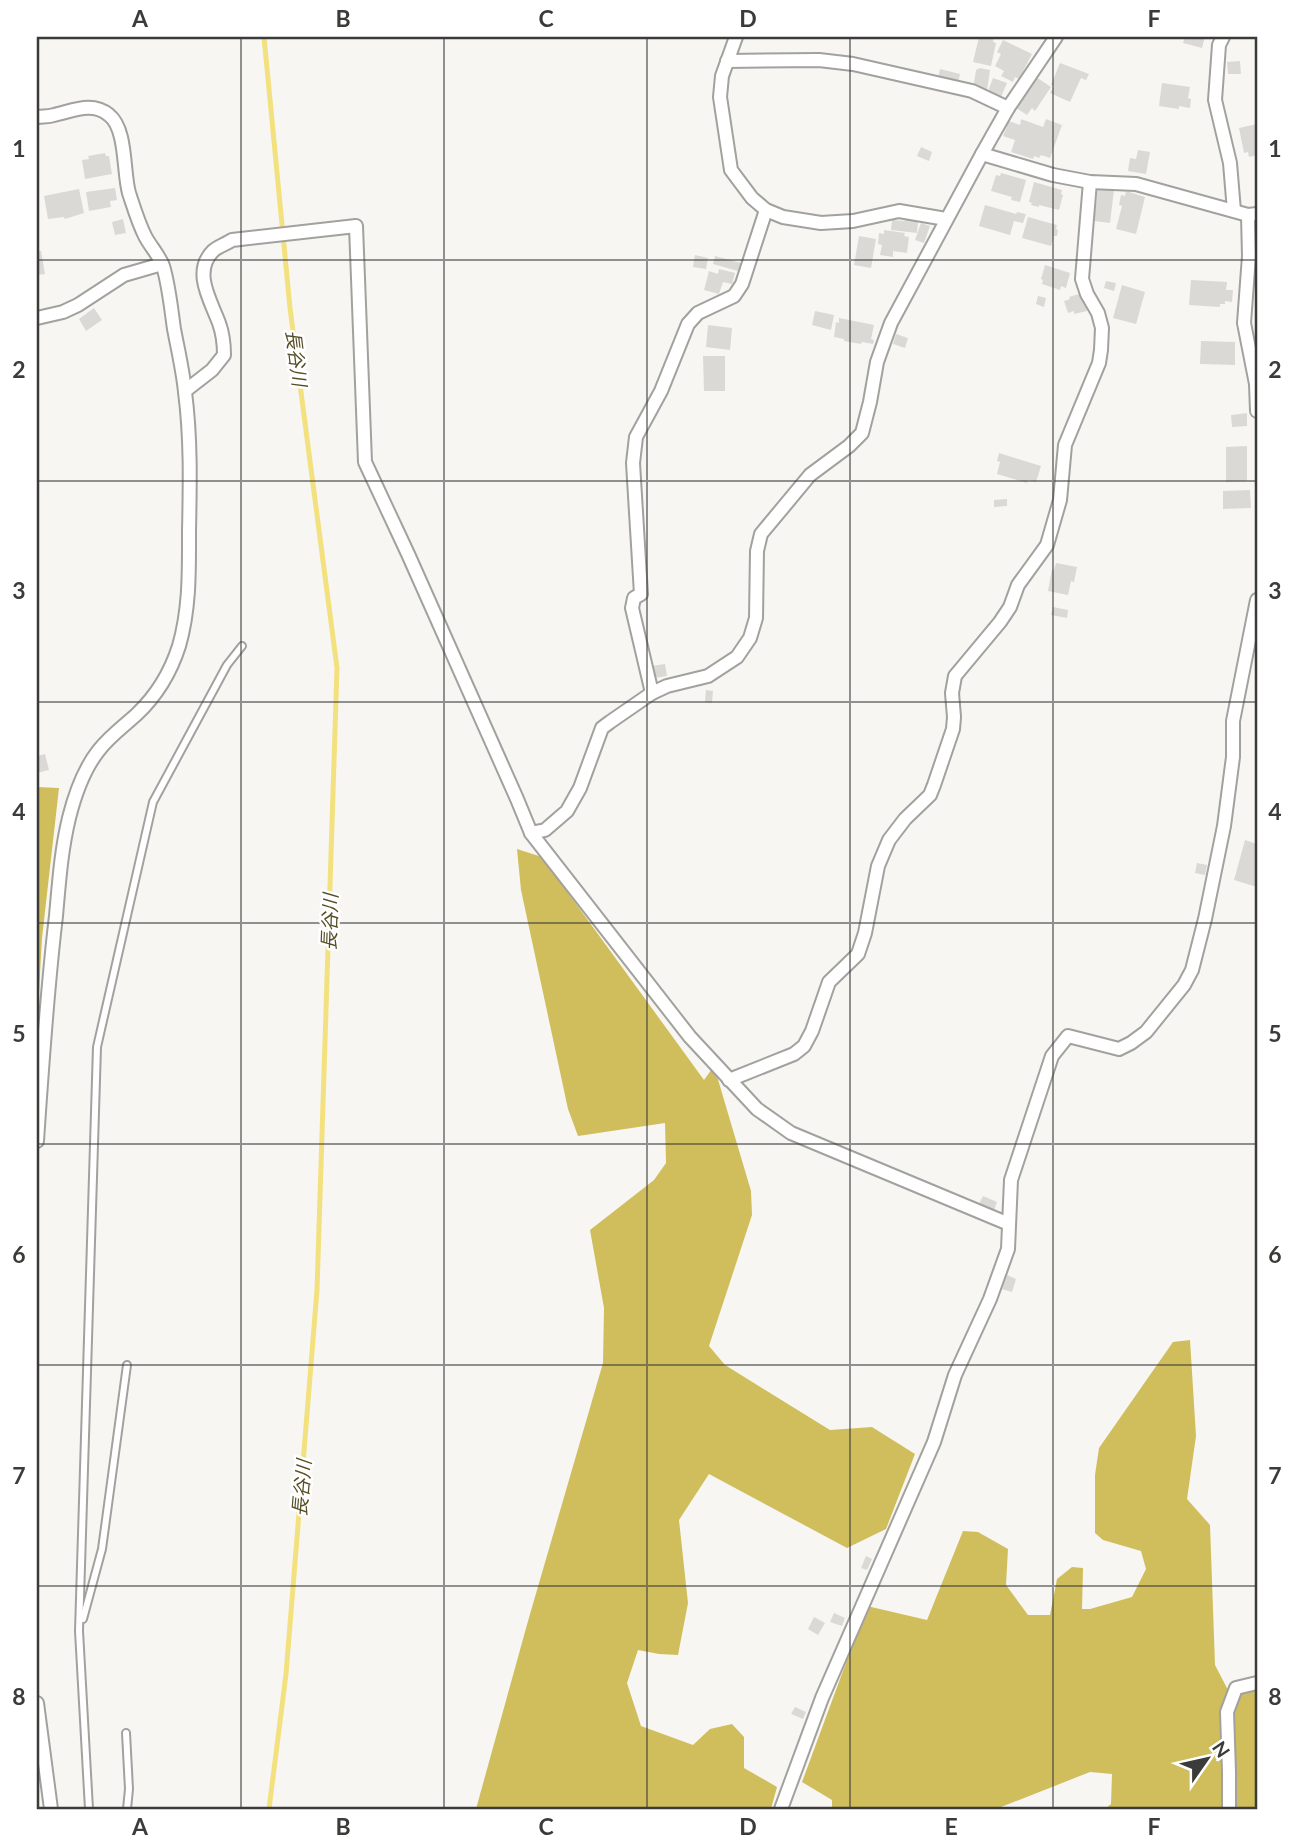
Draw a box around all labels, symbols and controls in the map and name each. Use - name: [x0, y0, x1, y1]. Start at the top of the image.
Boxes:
- text: A: [131, 4, 149, 32]
- text: B: [335, 4, 351, 32]
- text: C: [538, 4, 554, 32]
- text: D: [739, 4, 757, 32]
- text: E: [944, 4, 958, 32]
- text: F: [1147, 4, 1161, 32]
- text: 1: [12, 134, 26, 162]
- text: 1: [1268, 134, 1282, 162]
- water label: 長谷川: [282, 328, 312, 390]
- text: 2: [12, 355, 26, 383]
- text: 2: [1268, 355, 1282, 383]
- text: 3: [12, 576, 26, 604]
- text: 3: [1268, 576, 1282, 604]
- text: 4: [12, 797, 26, 825]
- text: 4: [1268, 797, 1282, 825]
- water label: 長谷川: [317, 891, 342, 951]
- text: 5: [12, 1019, 26, 1047]
- text: 5: [1268, 1019, 1282, 1047]
- text: 6: [12, 1240, 26, 1268]
- text: 6: [1268, 1240, 1282, 1268]
- water label: 長谷川: [287, 1457, 315, 1517]
- text: 7: [12, 1461, 26, 1489]
- text: 7: [1268, 1461, 1282, 1489]
- text: 8: [12, 1682, 26, 1710]
- text: 8: [1268, 1682, 1282, 1710]
- north arrow: [1172, 1724, 1242, 1794]
- text: N: [1208, 1737, 1235, 1762]
- text: A: [131, 1812, 149, 1840]
- text: B: [335, 1812, 351, 1840]
- text: C: [538, 1812, 554, 1840]
- text: D: [739, 1812, 757, 1840]
- text: E: [944, 1812, 958, 1840]
- text: F: [1147, 1812, 1161, 1840]

